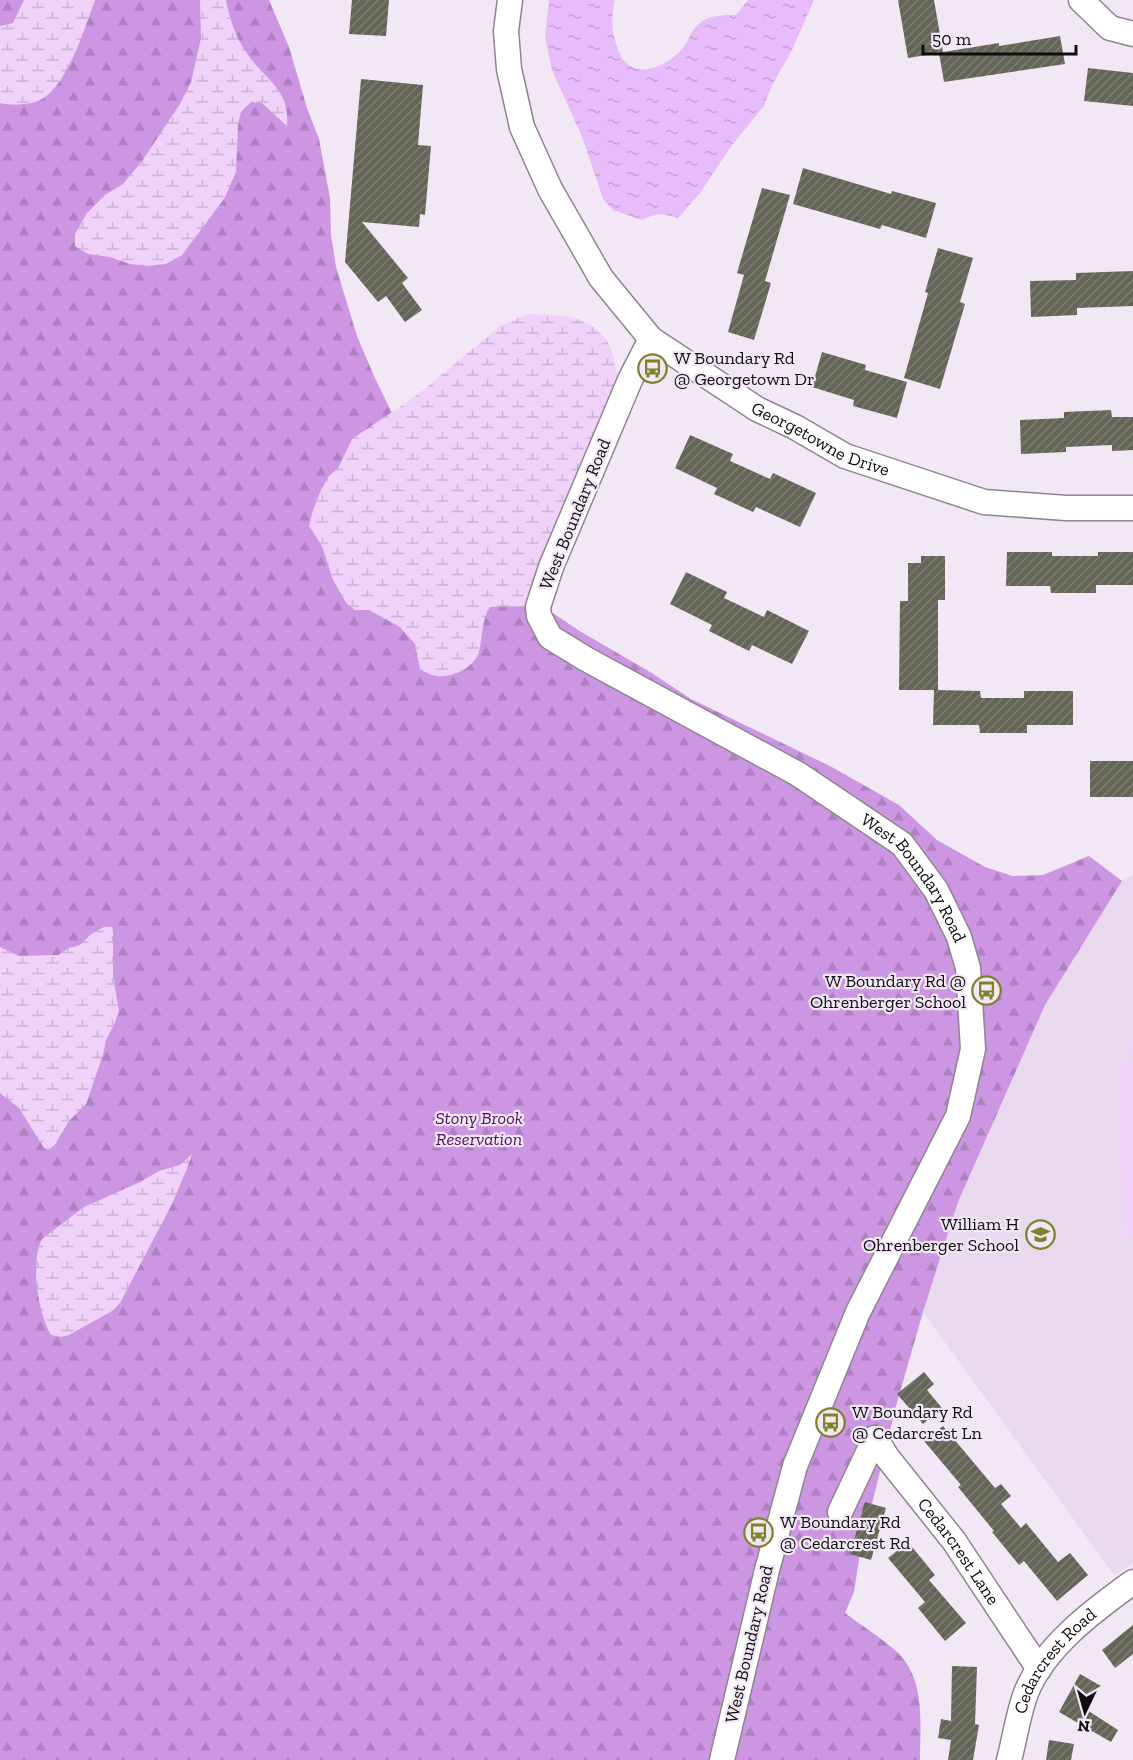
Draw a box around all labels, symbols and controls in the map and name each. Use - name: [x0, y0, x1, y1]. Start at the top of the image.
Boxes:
- scale bar: [923, 18, 1076, 56]
- text: 50 m: [932, 28, 972, 50]
- place label: W Boundary Rd @ Georgetown Dr: [674, 347, 815, 390]
- bus stop icon: W Boundary Rd @ Georgetown Dr: [637, 352, 669, 384]
- street label: Georgetowne Drive: [748, 397, 892, 481]
- street label: West Boundary Road: [535, 435, 615, 593]
- street label: West Boundary Road: [857, 808, 971, 946]
- place label: W Boundary Rd @ Ohrenberger School: [810, 970, 966, 1013]
- bus stop icon: W Boundary Rd @ Ohrenberger School: [971, 975, 1003, 1007]
- park label: Stony Brook Reservation: [435, 1107, 523, 1150]
- place label: William H Ohrenberger School: [863, 1213, 1019, 1256]
- school or university icon: William H Ohrenberger School: [1024, 1218, 1056, 1250]
- place label: W Boundary Rd @ Cedarcrest Ln: [852, 1401, 982, 1444]
- bus stop icon: W Boundary Rd @ Cedarcrest Ln: [815, 1406, 847, 1438]
- street label: Cedarcrest Lane: [913, 1493, 1004, 1609]
- place label: W Boundary Rd @ Cedarcrest Rd: [780, 1511, 911, 1554]
- bus stop icon: W Boundary Rd @ Cedarcrest Rd: [743, 1516, 775, 1548]
- street label: West Boundary Road: [720, 1563, 778, 1725]
- street label: Cedarcrest Road: [1009, 1603, 1101, 1716]
- north arrow: [1055, 1682, 1115, 1742]
- text: N: [1077, 1716, 1091, 1736]

